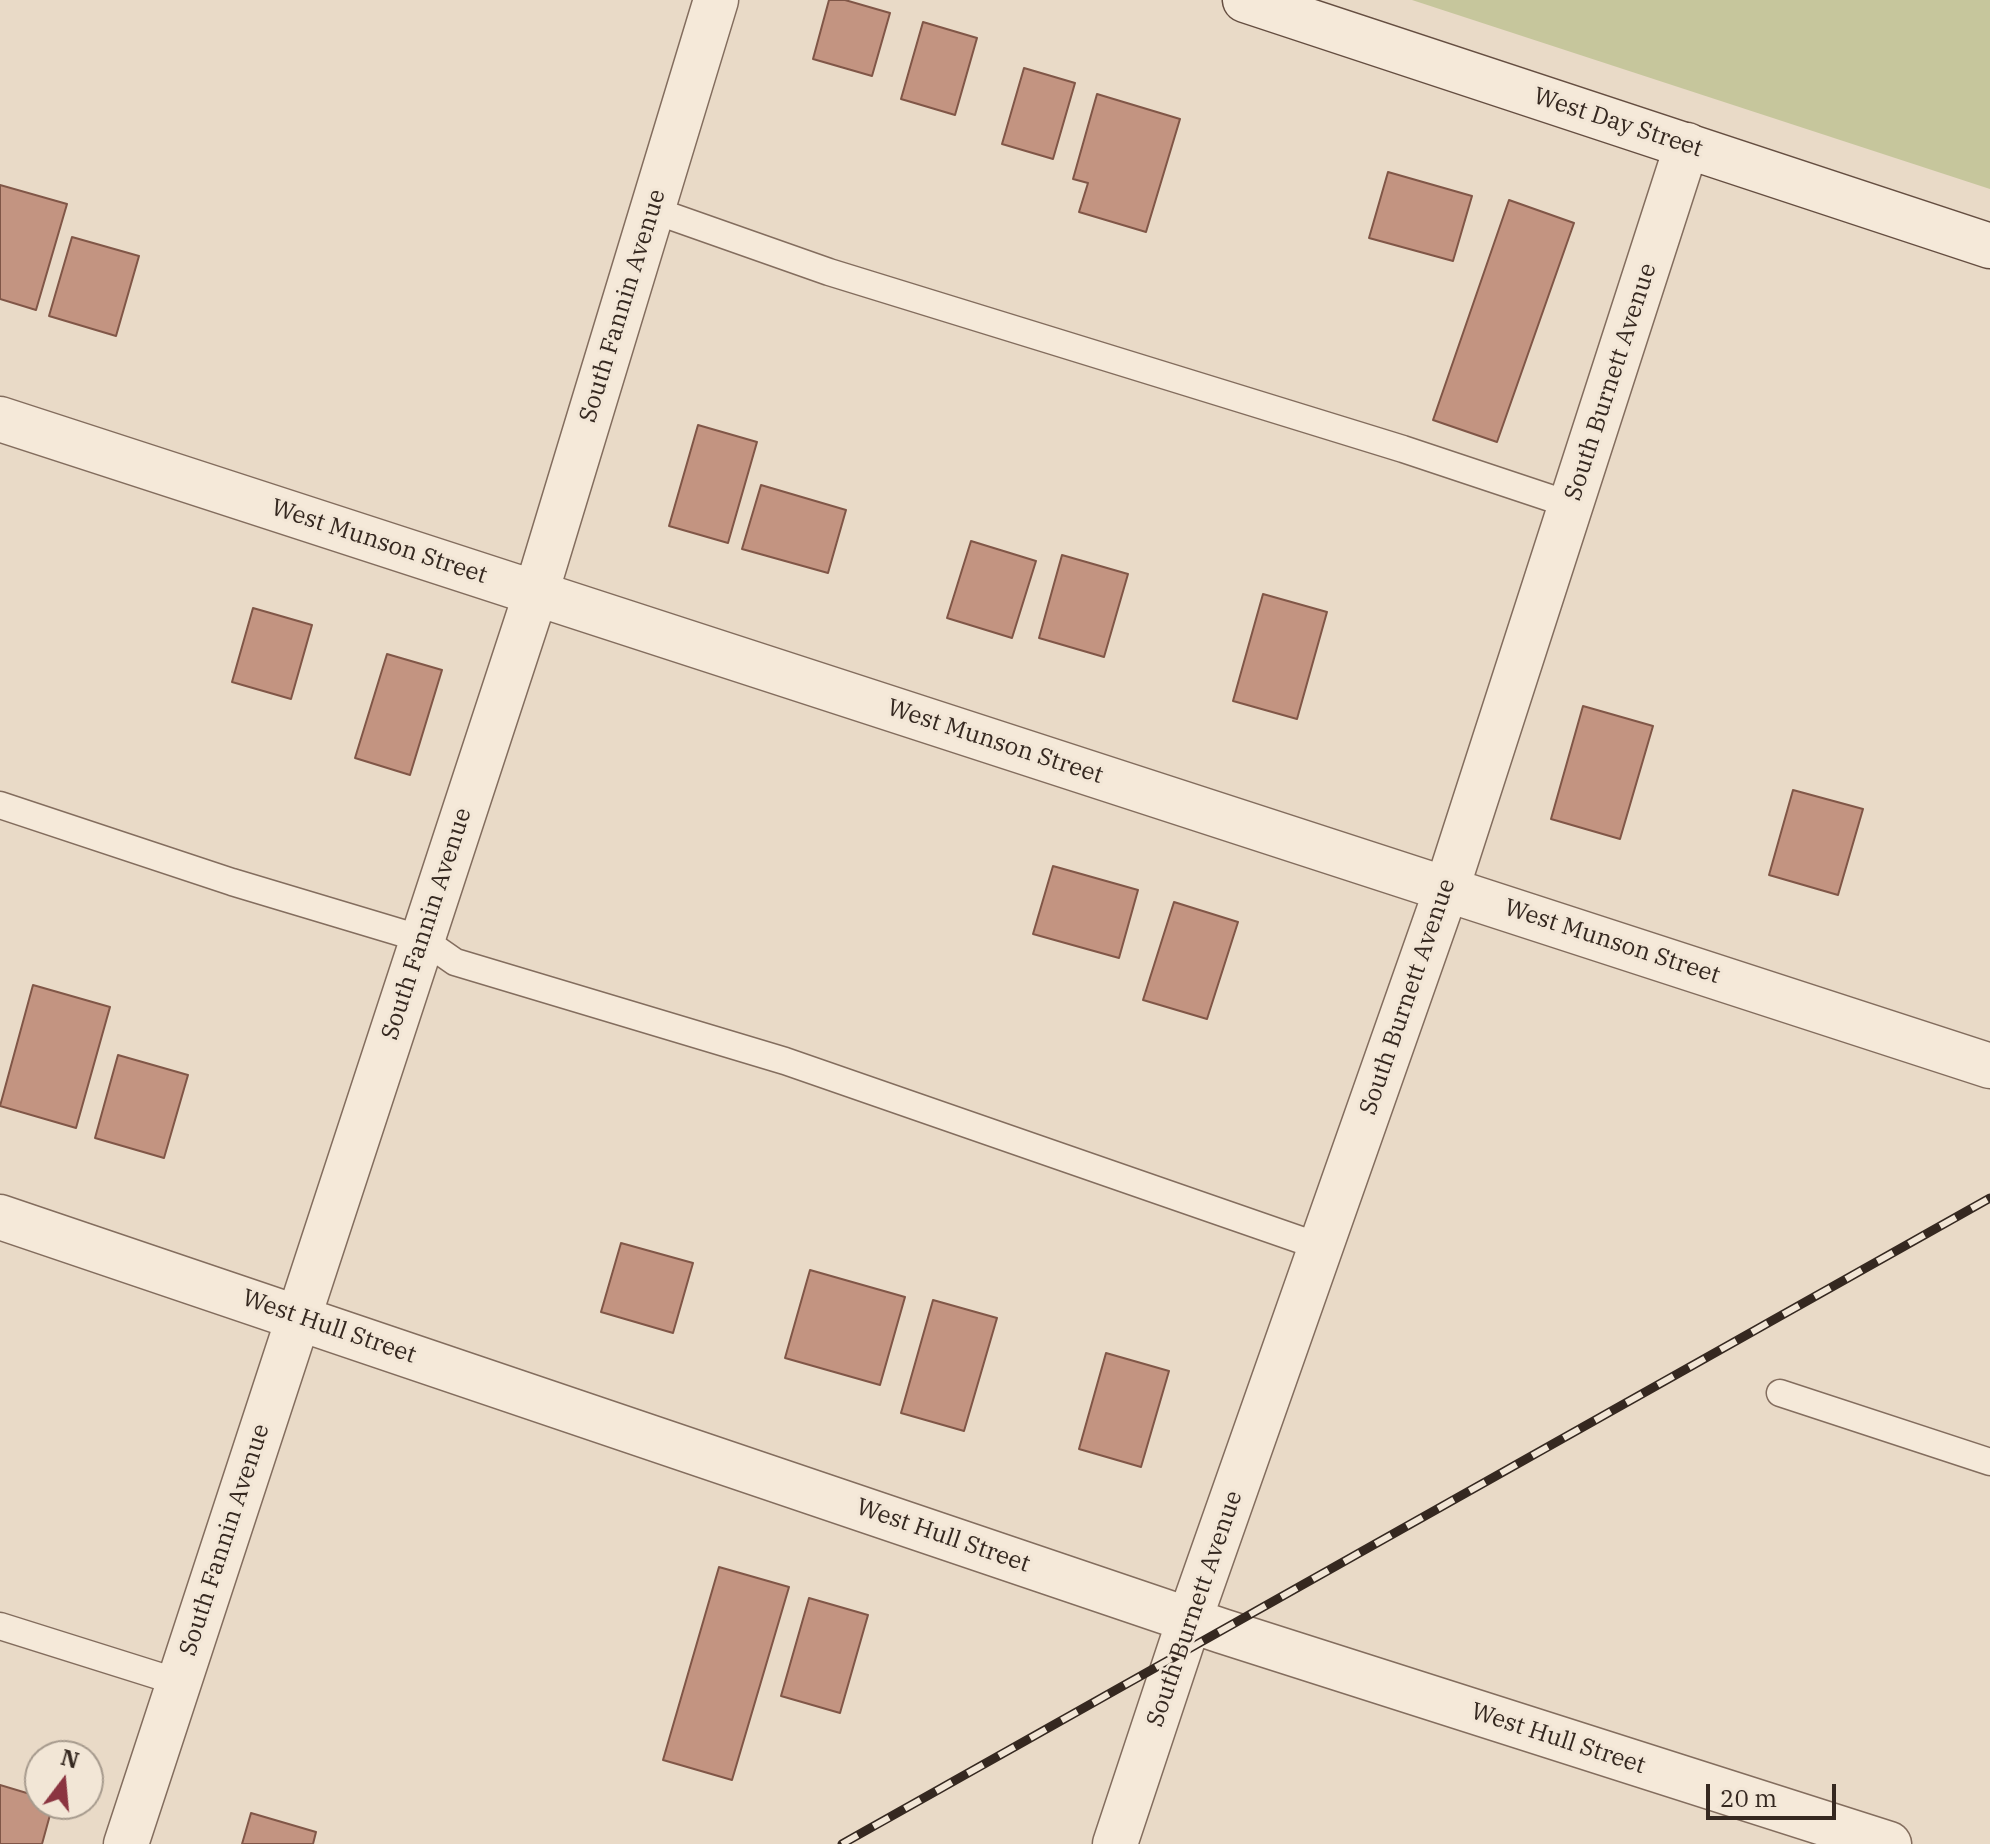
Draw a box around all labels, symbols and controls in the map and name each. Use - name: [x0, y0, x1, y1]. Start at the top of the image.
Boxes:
- street label: West Day Street: [1530, 82, 1706, 164]
- street label: South Fannin Avenue: [574, 186, 672, 426]
- street label: South Burnett Avenue: [1559, 260, 1663, 504]
- street label: West Munson Street: [267, 493, 491, 591]
- street label: West Munson Street: [883, 693, 1107, 791]
- street label: South Fannin Avenue: [376, 804, 478, 1044]
- street label: South Burnett Avenue: [1354, 875, 1462, 1119]
- street label: West Munson Street: [1500, 893, 1724, 991]
- street label: West Hull Street: [238, 1284, 420, 1370]
- street label: South Fannin Avenue: [174, 1420, 276, 1660]
- street label: South Burnett Avenue: [1141, 1487, 1249, 1731]
- street label: West Hull Street: [852, 1493, 1034, 1579]
- street label: West Hull Street: [1467, 1697, 1649, 1781]
- north arrow: [24, 1740, 104, 1820]
- text: N: [58, 1742, 83, 1775]
- scale bar: [1710, 1768, 1840, 1818]
- text: 20 m: [1720, 1782, 1777, 1814]

